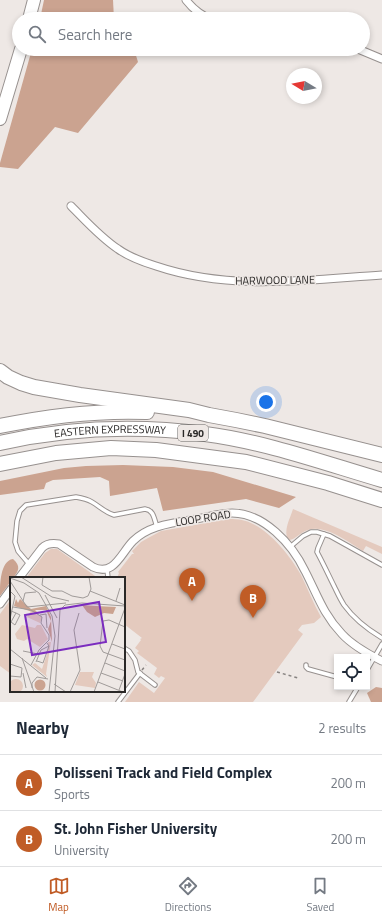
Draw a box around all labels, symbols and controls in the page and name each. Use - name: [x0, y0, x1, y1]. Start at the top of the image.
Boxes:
- search box: [12, 12, 370, 56]
- icon: search: [26, 23, 48, 45]
- text: Search here: [58, 23, 132, 46]
- north arrow: [286, 68, 322, 104]
- street label: HARWOOD LANE: [235, 271, 315, 289]
- your location: [256, 392, 276, 412]
- street label: EASTERN EXPRESSWAY: [53, 421, 167, 441]
- road number: I 490: [178, 425, 208, 441]
- street label: LOOP ROAD: [174, 506, 232, 530]
- pin: A: [179, 568, 205, 601]
- inset map: [10, 577, 125, 692]
- pin: B: [240, 585, 266, 618]
- map controls: [334, 654, 370, 690]
- button: locate: [334, 654, 370, 690]
- text: Nearby: [16, 715, 69, 741]
- text: 2 results: [318, 718, 366, 738]
- text: Polisseni Track and Field Complex: [54, 761, 272, 784]
- text: A: [25, 773, 33, 793]
- text: 200 m: [330, 773, 366, 793]
- text: Sports: [54, 784, 90, 804]
- text: St. John Fisher University: [54, 817, 217, 840]
- text: B: [25, 829, 33, 849]
- text: 200 m: [330, 829, 366, 849]
- text: University: [54, 840, 109, 860]
- tab: Map: [48, 875, 70, 915]
- tab: Directions: [165, 875, 211, 915]
- tab: Saved: [306, 875, 334, 915]

